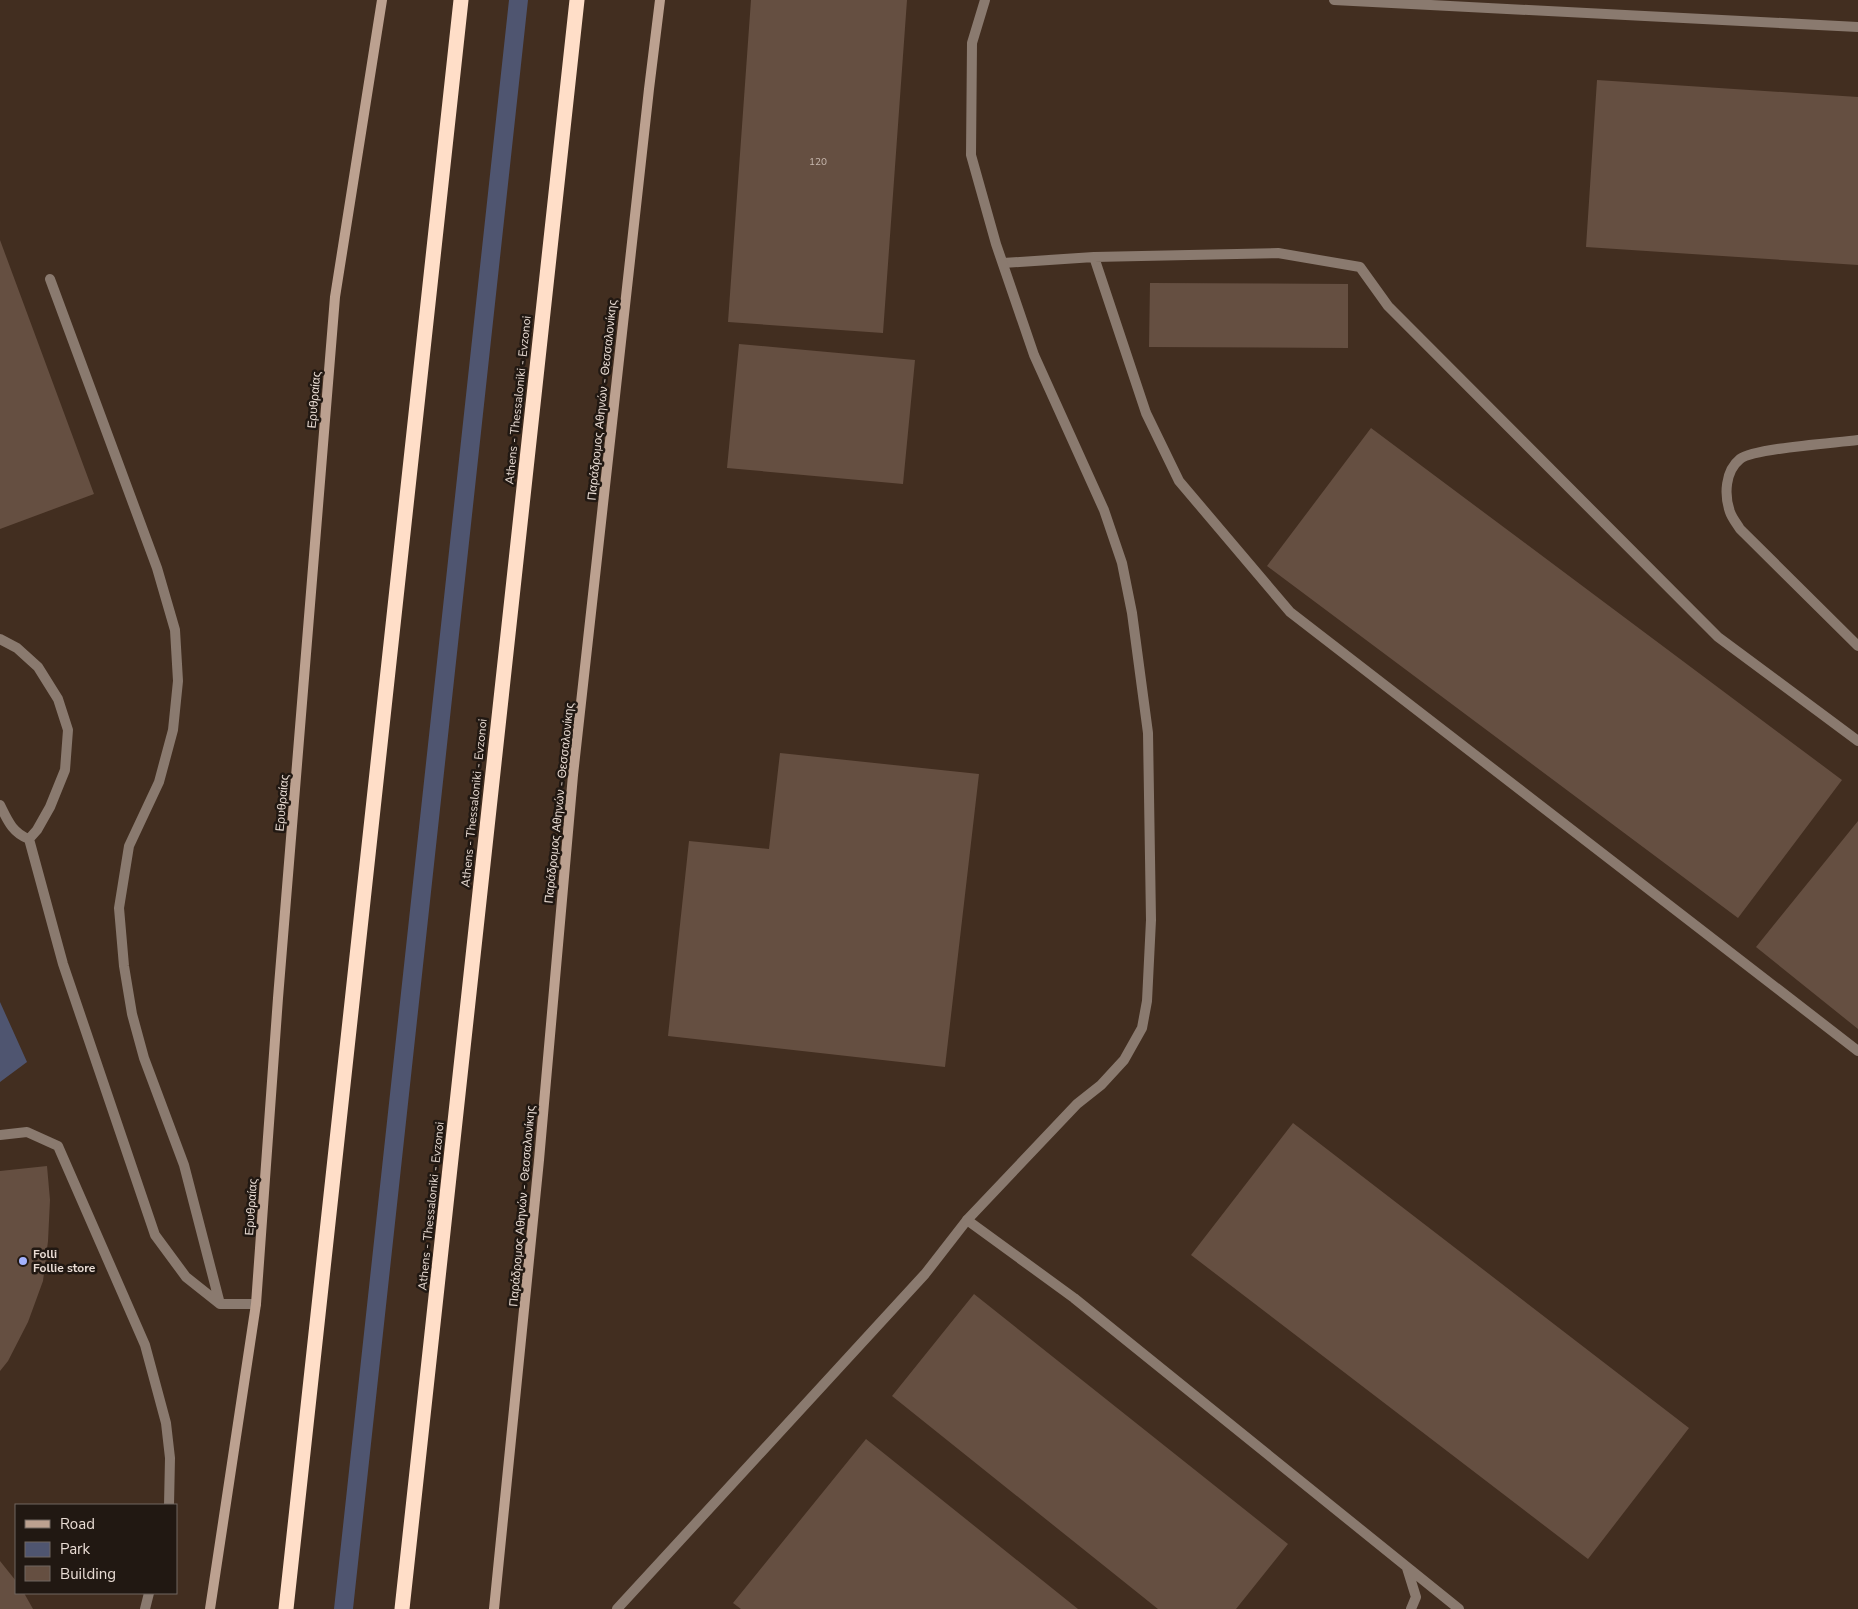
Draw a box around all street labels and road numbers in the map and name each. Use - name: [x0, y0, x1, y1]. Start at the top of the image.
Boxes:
- street label: Παράδρομος Αθηνών - Θεσσαλονίκης: [583, 299, 621, 501]
- street label: Athens - Thessaloniki - Evzonoi: [501, 315, 535, 485]
- street label: Ερυθραίας: [304, 371, 324, 429]
- street label: Παράδρομος Αθηνών - Θεσσαλονίκης: [540, 702, 578, 904]
- street label: Athens - Thessaloniki - Evzonoi: [457, 718, 491, 888]
- street label: Ερυθραίας: [272, 774, 292, 832]
- street label: Παράδρομος Αθηνών - Θεσσαλονίκης: [505, 1105, 539, 1307]
- street label: Athens - Thessaloniki - Evzonoi: [414, 1121, 448, 1291]
- street label: Ερυθραίας: [241, 1178, 261, 1236]

